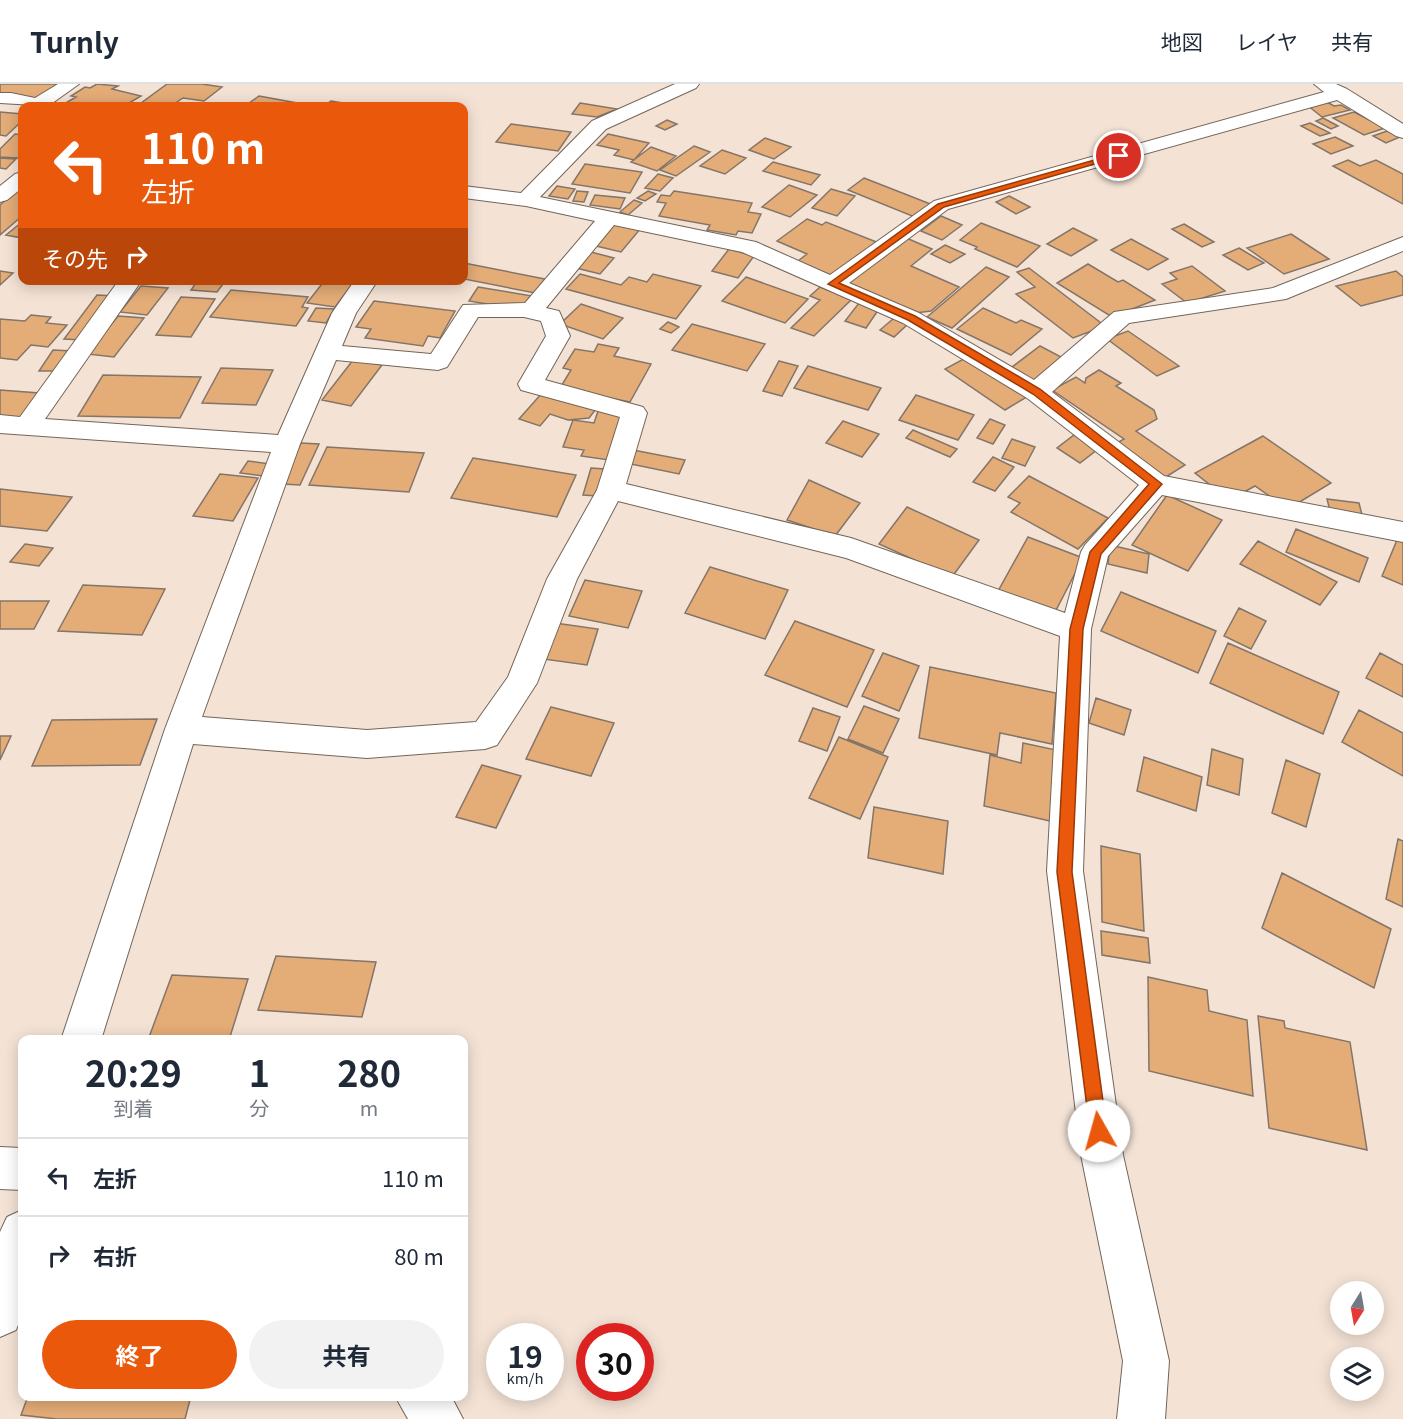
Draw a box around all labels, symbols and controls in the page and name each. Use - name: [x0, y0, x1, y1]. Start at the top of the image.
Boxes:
- text: Turnly: [30, 21, 119, 61]
- text: 地図: [1161, 26, 1203, 56]
- text: レイヤ: [1236, 26, 1298, 56]
- text: 共有: [1331, 26, 1373, 56]
- text: 110 m: [141, 115, 265, 176]
- icon: left: [42, 126, 120, 204]
- pin: [1093, 130, 1144, 181]
- icon: arrive: [1102, 139, 1135, 172]
- text: 左折: [141, 171, 195, 210]
- icon: right: [120, 240, 153, 273]
- text: その先: [42, 241, 108, 273]
- text: 20:29: [85, 1045, 182, 1097]
- text: 1: [249, 1045, 270, 1097]
- text: 280: [337, 1045, 401, 1097]
- text: 到着: [113, 1093, 153, 1122]
- text: 分: [249, 1093, 269, 1122]
- text: m: [360, 1093, 378, 1122]
- position arrow: [1067, 1099, 1131, 1163]
- icon: left: [42, 1161, 75, 1194]
- text: 左折: [93, 1161, 137, 1193]
- text: 110 m: [382, 1161, 444, 1193]
- icon: right: [42, 1239, 75, 1272]
- text: 右折: [93, 1239, 137, 1271]
- text: 80 m: [394, 1239, 444, 1271]
- north arrow: [1330, 1281, 1384, 1335]
- map controls: [1330, 1281, 1384, 1401]
- button: 終了: [42, 1320, 237, 1389]
- button: 共有: [249, 1320, 444, 1389]
- speed limit sign: 30: [576, 1323, 654, 1401]
- text: 19: [507, 1333, 543, 1377]
- button: layers: [1330, 1347, 1384, 1401]
- text: km/h: [506, 1367, 544, 1388]

